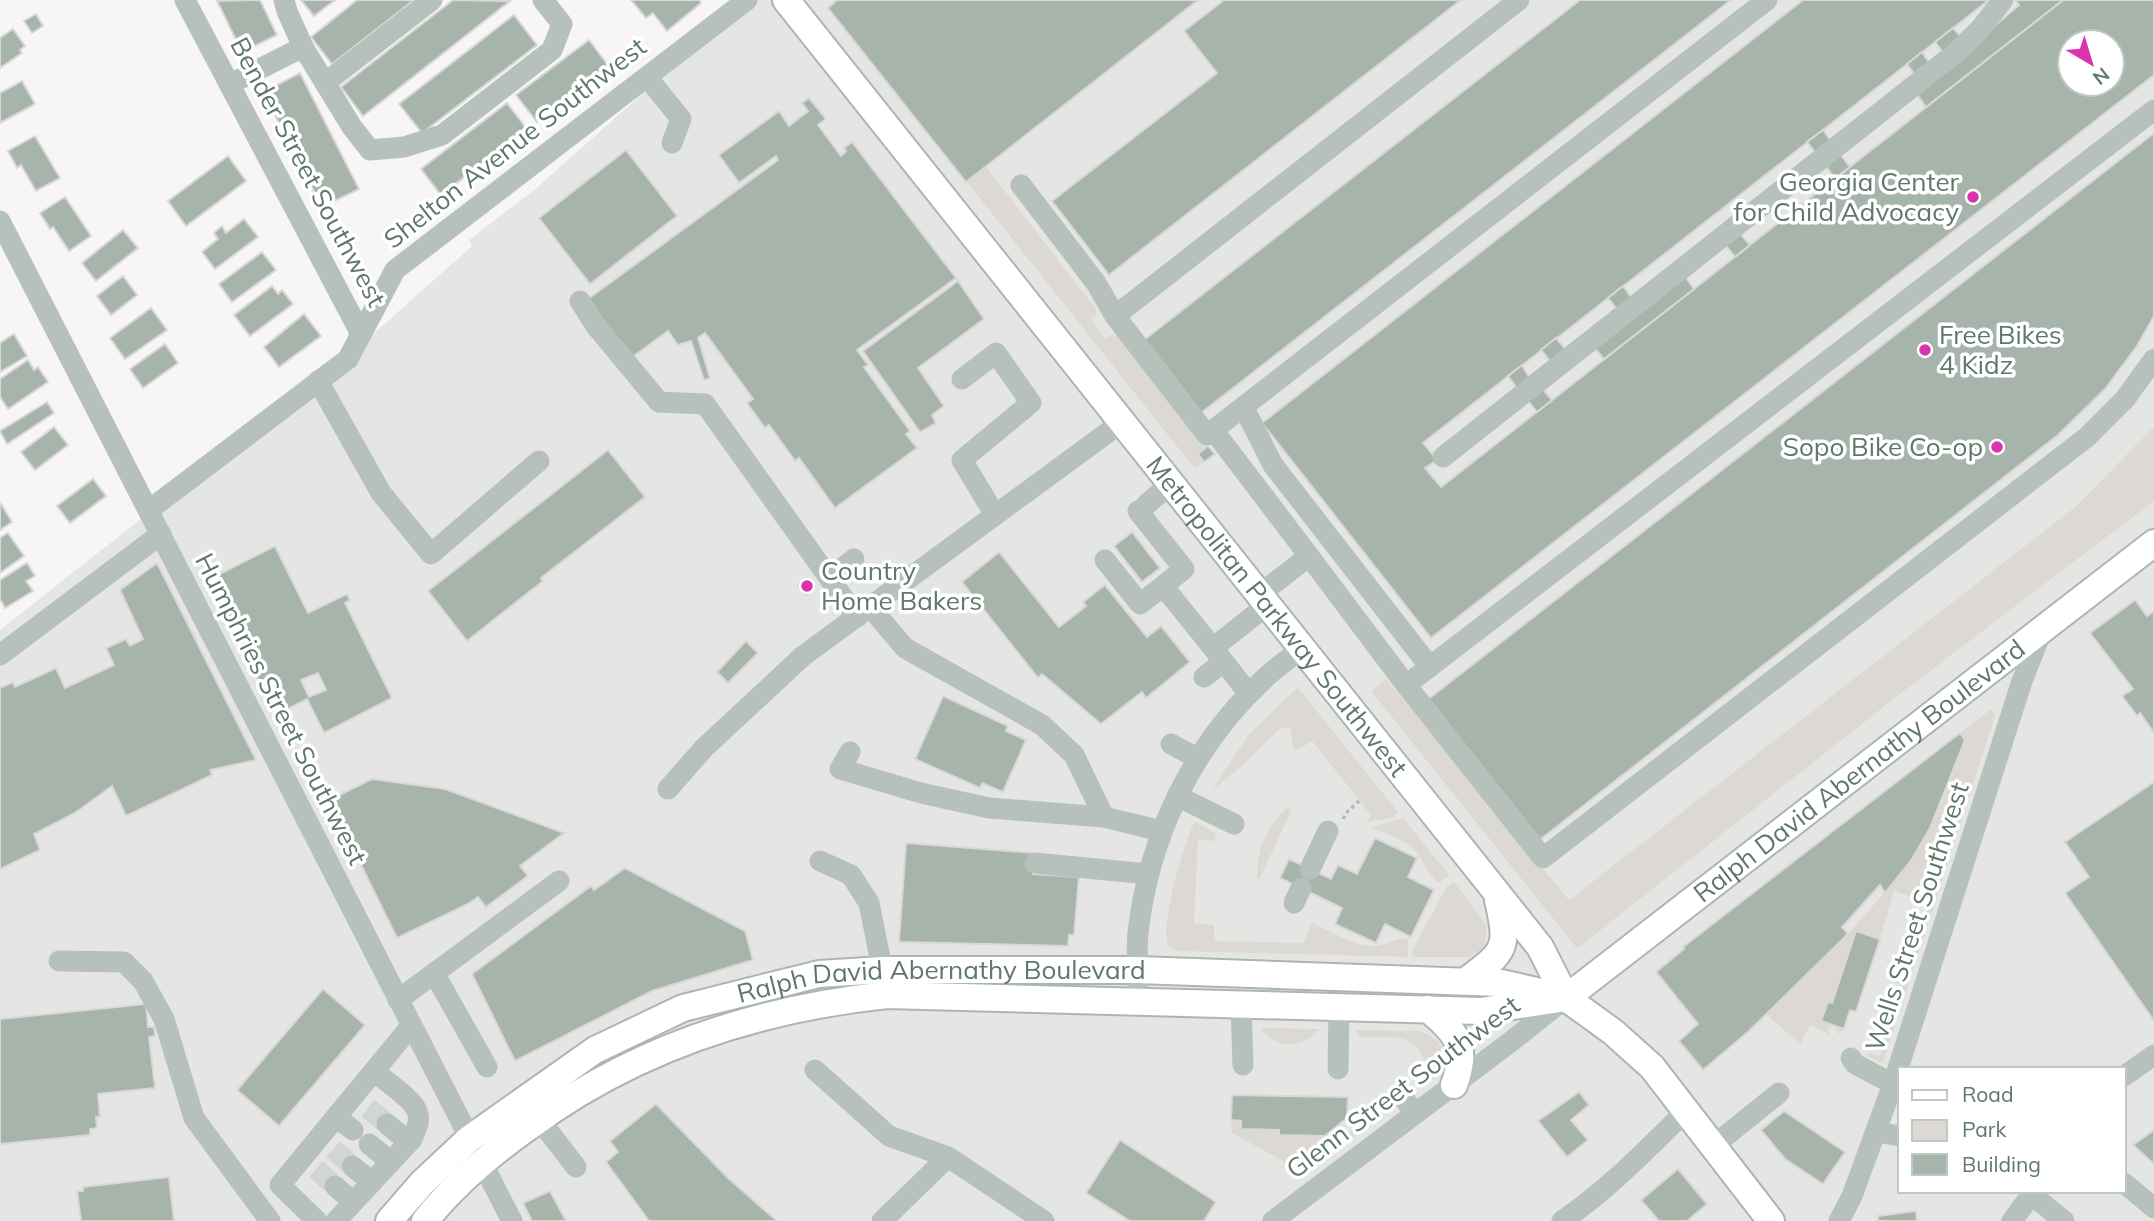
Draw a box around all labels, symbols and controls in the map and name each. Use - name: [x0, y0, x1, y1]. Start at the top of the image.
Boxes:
- north arrow: [2056, 28, 2126, 98]
- street label: Shelton Avenue Southwest: [377, 30, 652, 255]
- street label: Bender Street Southwest: [223, 31, 394, 312]
- text: N: [2088, 63, 2115, 90]
- place label: Georgia Center for Child Advocacy: [1734, 165, 1960, 228]
- marker: Georgia Center for Child Advocacy: [1965, 189, 1981, 205]
- place label: Free Bikes 4 Kidz: [1939, 318, 2062, 381]
- marker: Free Bikes 4 Kidz: [1917, 342, 1933, 358]
- place label: Sopo Bike Co-op: [1783, 430, 1983, 463]
- marker: Sopo Bike Co-op: [1989, 439, 2005, 455]
- street label: Metropolitan Parkway Southwest: [1139, 449, 1415, 783]
- street label: Humphries Street Southwest: [188, 547, 375, 870]
- place label: Country Home Bakers: [821, 554, 982, 617]
- marker: Country Home Bakers: [799, 578, 815, 594]
- street label: Ralph David Abernathy Boulevard: [1687, 632, 2031, 909]
- street label: Wells Street Southwest: [1857, 778, 1976, 1056]
- street label: Ralph David Abernathy Boulevard: [733, 953, 1146, 1010]
- street label: Glenn Street Southwest: [1279, 988, 1526, 1185]
- legend: [1898, 1067, 2126, 1193]
- text: Road: [1962, 1081, 2013, 1107]
- text: Park: [1962, 1116, 2006, 1142]
- text: Building: [1962, 1151, 2041, 1177]

